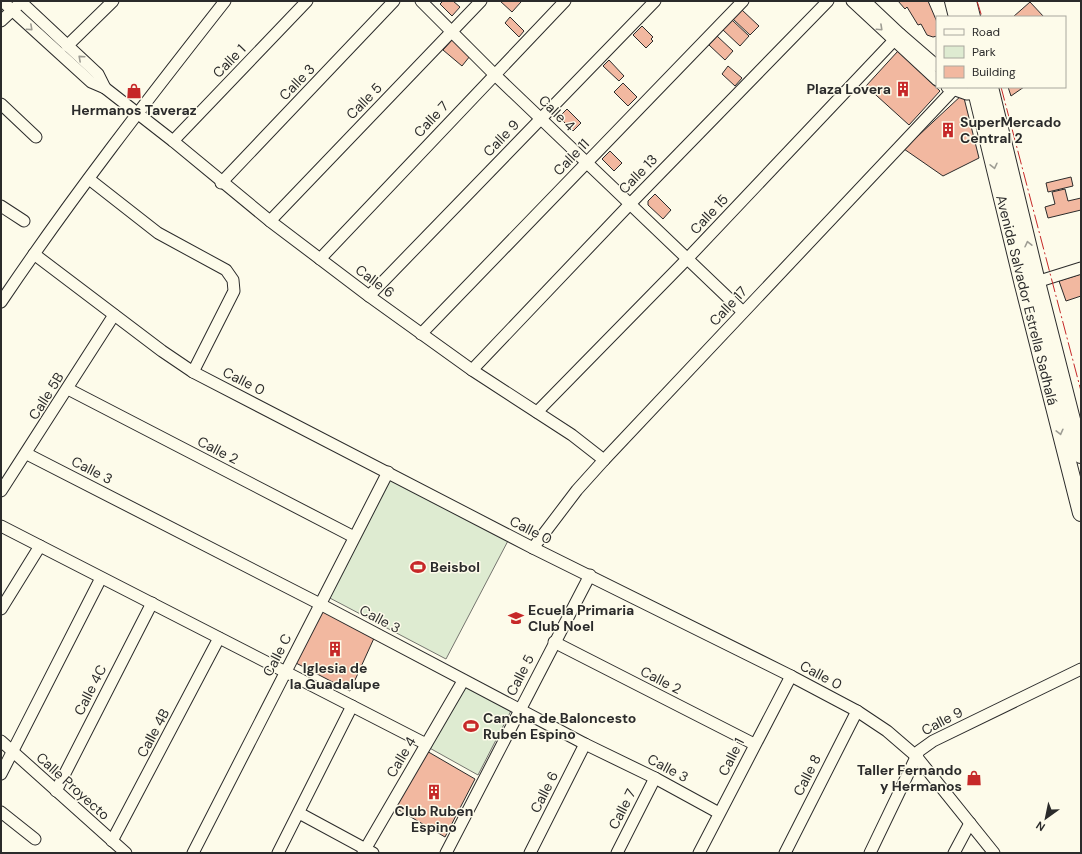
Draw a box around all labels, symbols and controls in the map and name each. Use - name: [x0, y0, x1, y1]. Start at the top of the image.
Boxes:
- legend: [936, 16, 1066, 88]
- one-way arrow: [25, 23, 33, 30]
- one-way arrow: [875, 23, 883, 31]
- text: Road: [972, 24, 1000, 40]
- street label: Calle 1: [209, 40, 249, 82]
- text: Park: [972, 44, 996, 60]
- one-way arrow: [78, 56, 86, 63]
- street label: Calle 3: [275, 60, 319, 104]
- text: Building: [972, 64, 1016, 80]
- street label: Calle 5: [342, 79, 386, 123]
- place label: Plaza Lovera: [806, 80, 891, 98]
- building icon: Plaza Lovera: [894, 80, 912, 98]
- shop icon: Hermanos Taveraz: [125, 82, 143, 100]
- street label: Calle 4: [535, 91, 579, 135]
- street label: Calle 7: [410, 97, 452, 141]
- place label: Hermanos Taveraz: [71, 101, 197, 119]
- place label: SuperMercado Central 2: [960, 113, 1061, 147]
- street label: Calle 9: [479, 116, 523, 160]
- building icon: SuperMercado Central 2: [939, 121, 957, 139]
- street label: Calle 11: [549, 135, 593, 179]
- street label: Calle 13: [615, 150, 661, 198]
- one-way arrow: [989, 162, 998, 169]
- street label: Calle 15: [686, 190, 732, 238]
- street label: Avenida Salvador Estrella Sadhalá: [992, 193, 1062, 407]
- one-way arrow: [1024, 241, 1032, 247]
- street label: Calle 6: [352, 260, 398, 302]
- street label: Calle 17: [705, 283, 751, 329]
- street label: Calle 0: [220, 363, 268, 399]
- street label: Calle 5B: [24, 369, 68, 423]
- one-way arrow: [1055, 428, 1064, 435]
- street label: Calle 2: [194, 432, 242, 468]
- street label: Calle 3: [68, 452, 116, 488]
- street label: Calle 0: [507, 512, 555, 548]
- sports icon: Beisbol: [409, 558, 427, 576]
- place label: Beisbol: [430, 558, 480, 576]
- street label: Calle 3: [356, 601, 404, 637]
- place label: Ecuela Primaria Club Noel: [528, 601, 634, 635]
- school or university icon: Ecuela Primaria Club Noel: [507, 609, 525, 627]
- street label: Calle C: [259, 631, 295, 679]
- building icon: Iglesia de la Guadalupe: [326, 640, 344, 658]
- street label: Calle 5: [502, 651, 538, 699]
- street label: Calle 0: [797, 656, 845, 694]
- place label: Iglesia de la Guadalupe: [290, 659, 380, 693]
- street label: Calle 4C: [70, 662, 110, 718]
- street label: Calle 2: [637, 662, 685, 698]
- street label: Calle 9: [918, 703, 966, 739]
- street label: Calle 4B: [133, 706, 173, 760]
- place label: Cancha de Baloncesto Ruben Espino: [483, 709, 636, 743]
- sports icon: Cancha de Baloncesto Ruben Espino: [462, 717, 480, 735]
- street label: Calle 4: [382, 733, 420, 781]
- street label: Calle 1: [714, 735, 748, 779]
- street label: Calle Proyecto: [32, 748, 114, 824]
- street label: Calle 3: [644, 750, 692, 786]
- street label: Calle 8: [789, 751, 825, 799]
- place label: Taller Fernando y Hermanos: [857, 761, 962, 795]
- street label: Calle 6: [526, 768, 562, 816]
- shop icon: Taller Fernando y Hermanos: [965, 769, 983, 787]
- building icon: Club Ruben Espino: [425, 783, 443, 801]
- street label: Calle 7: [604, 786, 640, 832]
- north arrow: [1026, 798, 1066, 838]
- place label: Club Ruben Espino: [395, 802, 473, 836]
- text: N: [1033, 818, 1048, 834]

